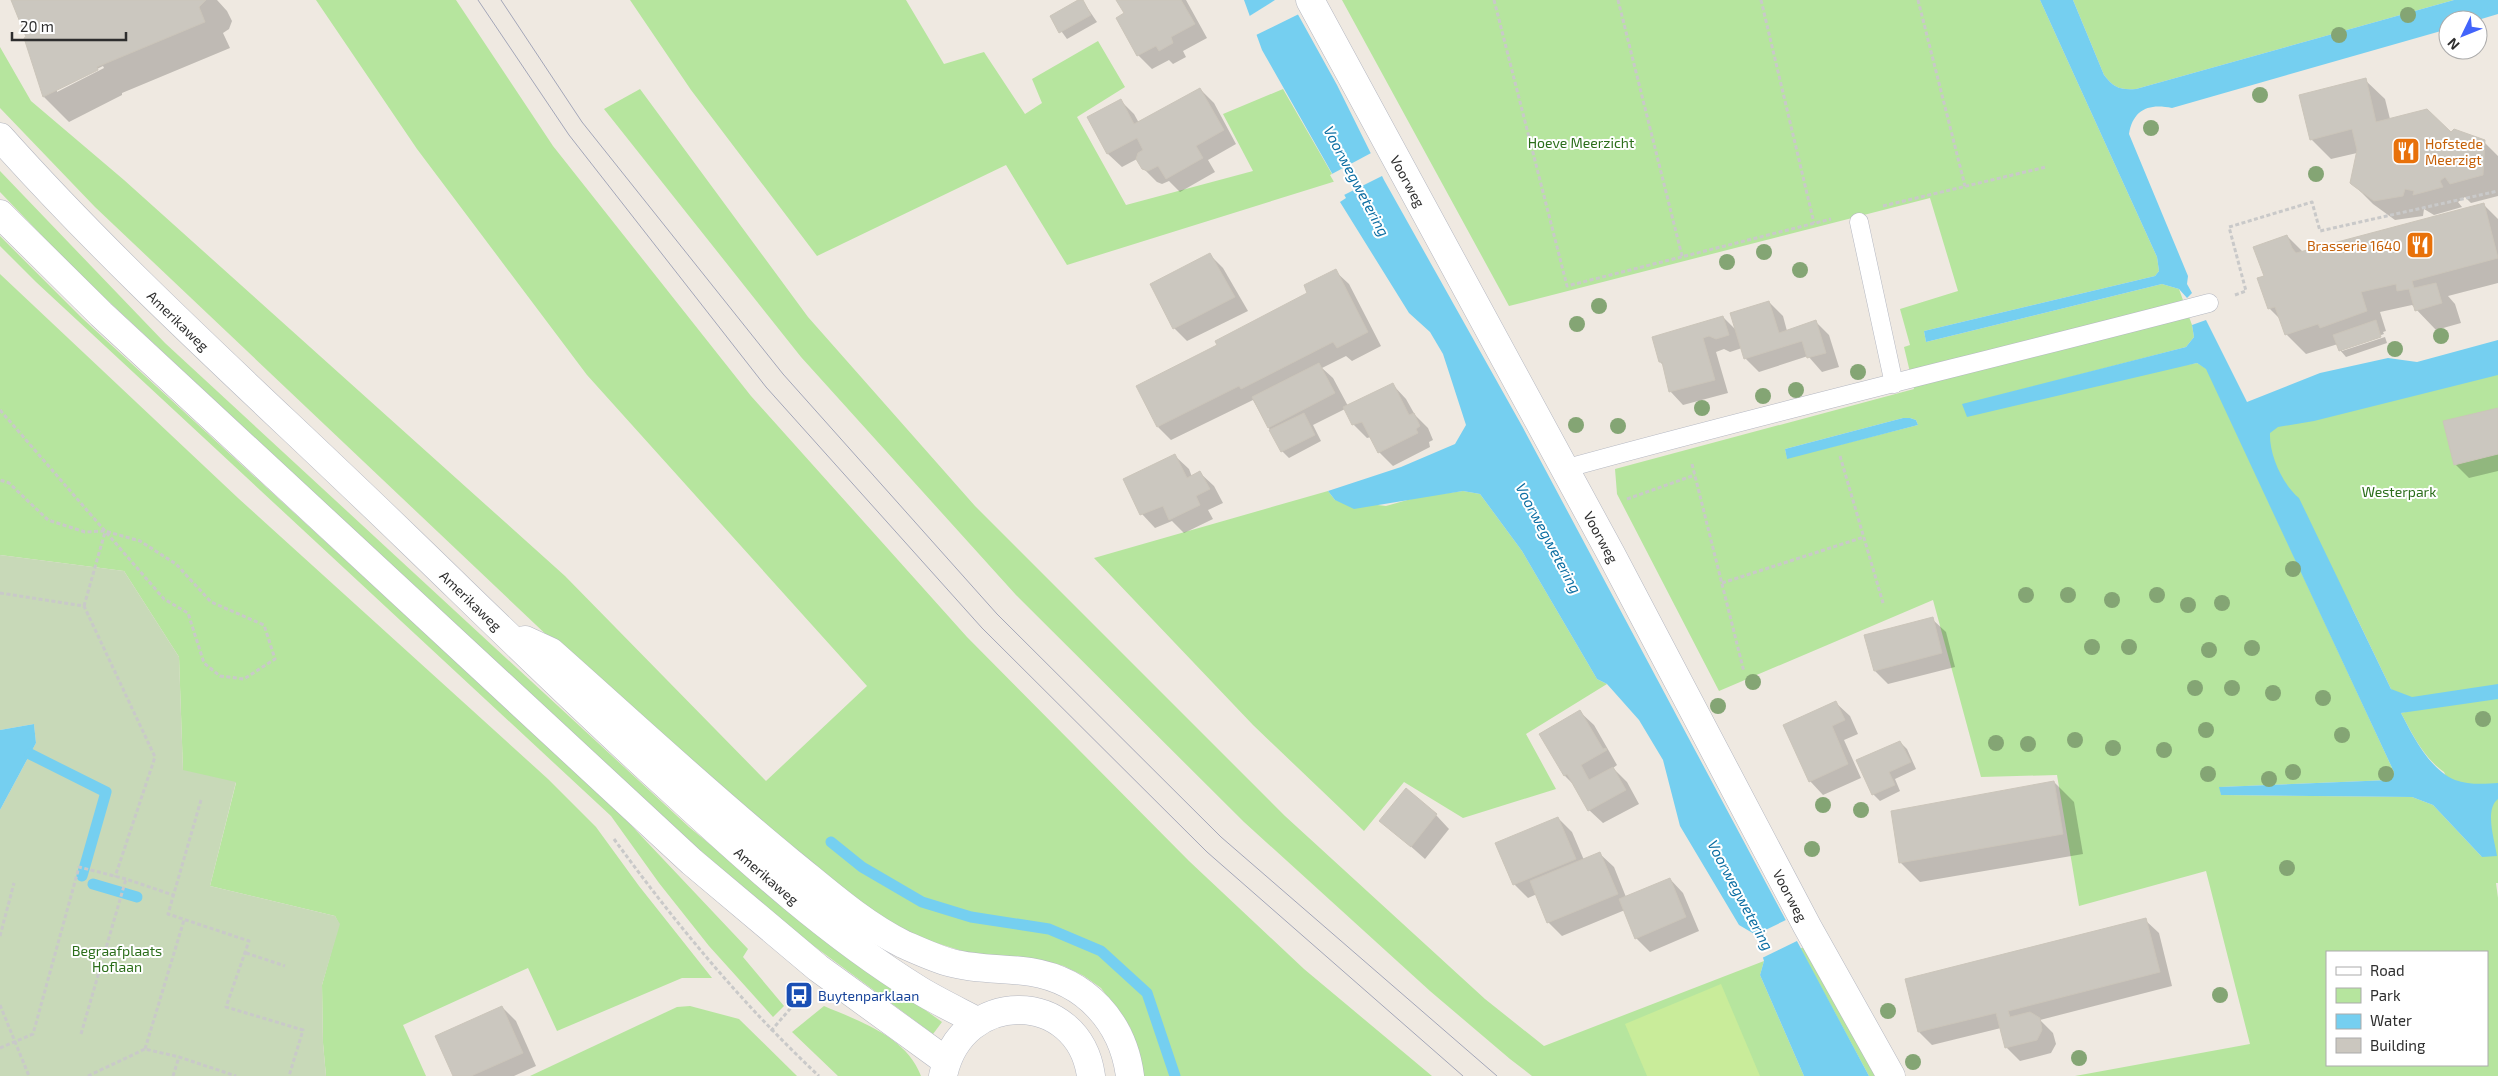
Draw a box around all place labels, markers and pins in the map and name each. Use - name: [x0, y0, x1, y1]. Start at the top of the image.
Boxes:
- place label: Hofstede Meerzigt: [2425, 135, 2483, 168]
- restaurant icon: Hofstede Meerzigt: [2391, 136, 2421, 166]
- restaurant icon: Brasserie 1640: [2405, 230, 2435, 260]
- place label: Brasserie 1640: [2307, 237, 2401, 254]
- bus stop icon: Buytenparklaan: [784, 980, 814, 1010]
- place label: Buytenparklaan: [818, 987, 919, 1004]

